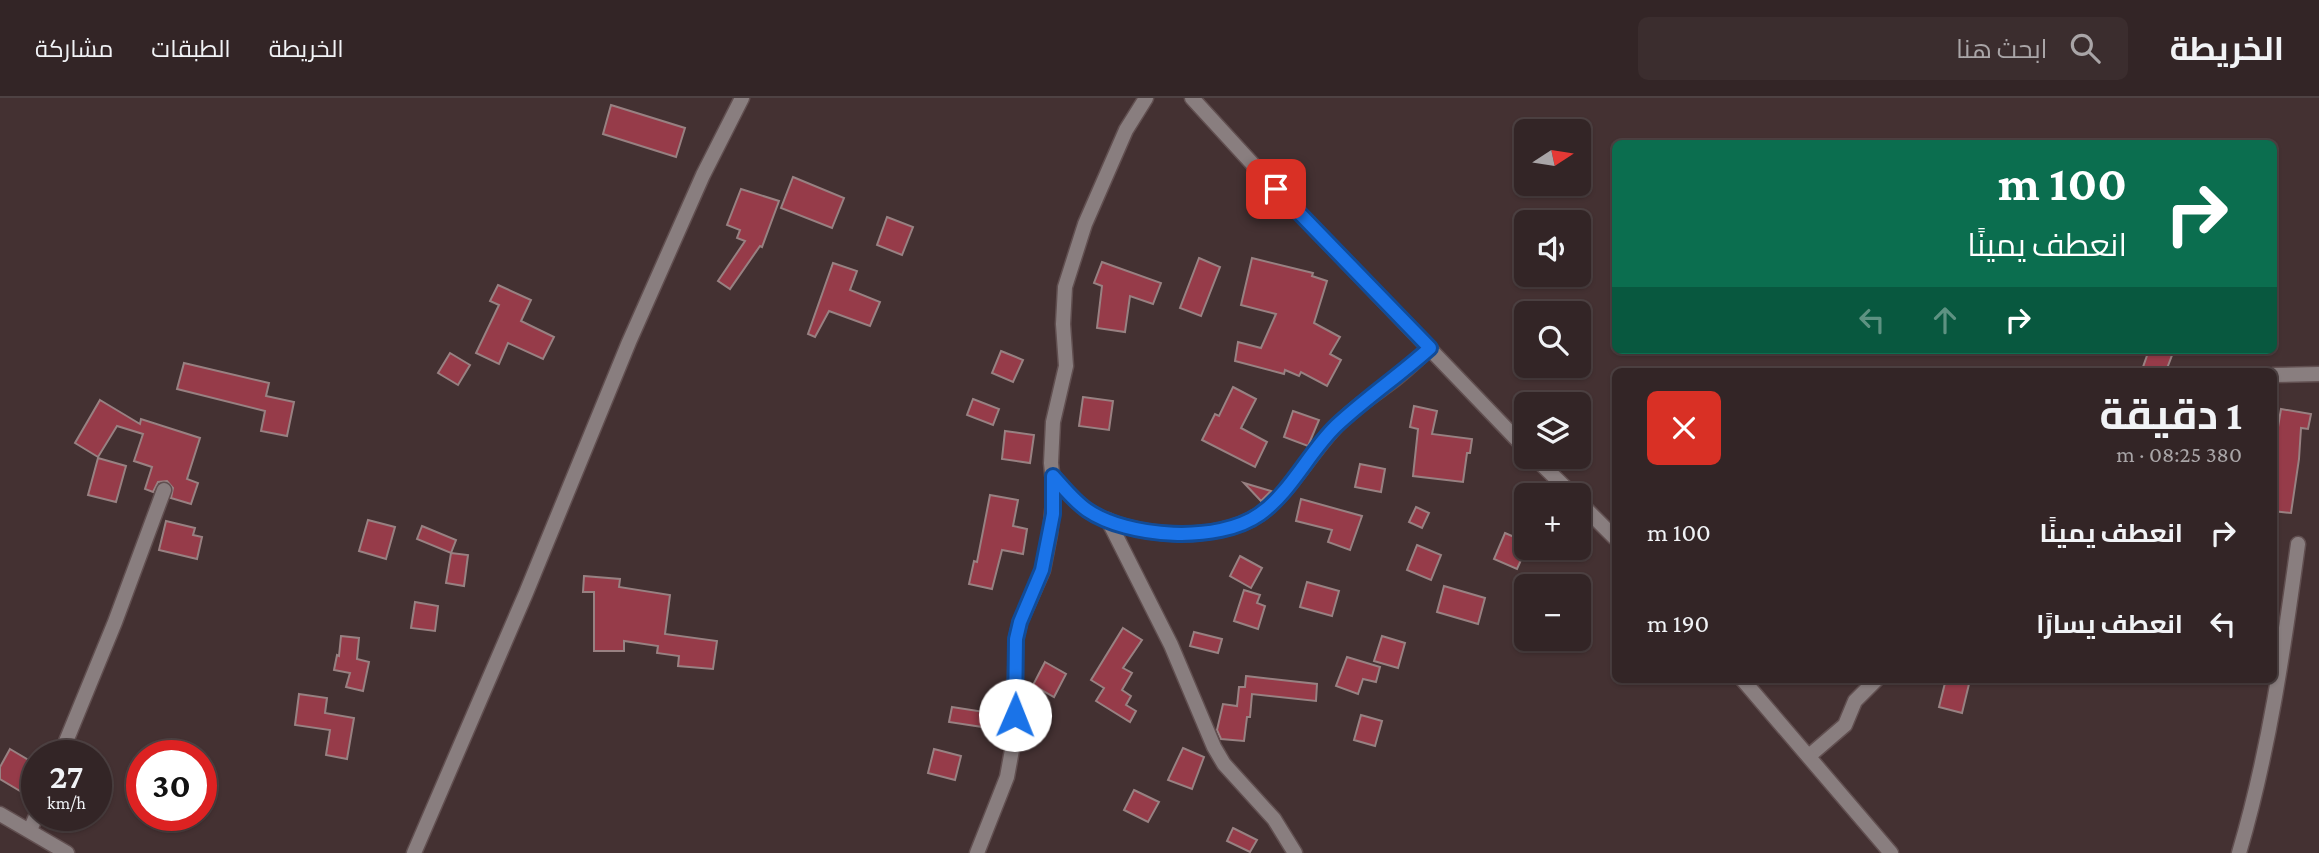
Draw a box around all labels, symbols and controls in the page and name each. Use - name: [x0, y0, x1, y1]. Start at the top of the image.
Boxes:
- search box: [1638, 17, 2128, 80]
- icon: search: [2066, 29, 2104, 67]
- text: الخريطة: [2170, 30, 2284, 67]
- text: مشاركة: [35, 35, 113, 62]
- text: الطبقات: [151, 35, 231, 62]
- text: الخريطة: [269, 35, 344, 62]
- text: ابحث هنا: [1956, 35, 2048, 64]
- north arrow: [1514, 119, 1591, 196]
- map controls: [1514, 119, 1591, 651]
- text: 100 m: [1998, 156, 2127, 211]
- pin: [1246, 159, 1306, 219]
- icon: right: [2151, 168, 2242, 259]
- icon: arrive: [1257, 170, 1295, 208]
- button: sound: [1514, 210, 1591, 287]
- text: انعطف يمينًا: [1967, 227, 2127, 263]
- button: search: [1514, 301, 1591, 378]
- icon: left: [1853, 301, 1891, 339]
- icon: ahead: [1926, 301, 1964, 339]
- icon: right: [1999, 301, 2037, 339]
- button: close: [1647, 391, 1721, 465]
- text: 1 دقيقة: [2099, 391, 2242, 438]
- button: layers: [1514, 392, 1591, 469]
- text: 380 m · 08:25: [2116, 441, 2242, 467]
- button: +: [1514, 483, 1591, 560]
- icon: right: [2204, 514, 2242, 552]
- text: 100 m: [1647, 518, 1711, 547]
- text: انعطف يمينًا: [2039, 519, 2183, 548]
- button: −: [1514, 574, 1591, 651]
- icon: left: [2204, 605, 2242, 643]
- text: 190 m: [1647, 609, 1709, 638]
- text: انعطف يسارًا: [2036, 610, 2183, 639]
- position arrow: [978, 678, 1052, 752]
- speed limit sign: 30: [126, 740, 217, 831]
- text: 27: [50, 757, 83, 796]
- text: km/h: [47, 793, 86, 813]

